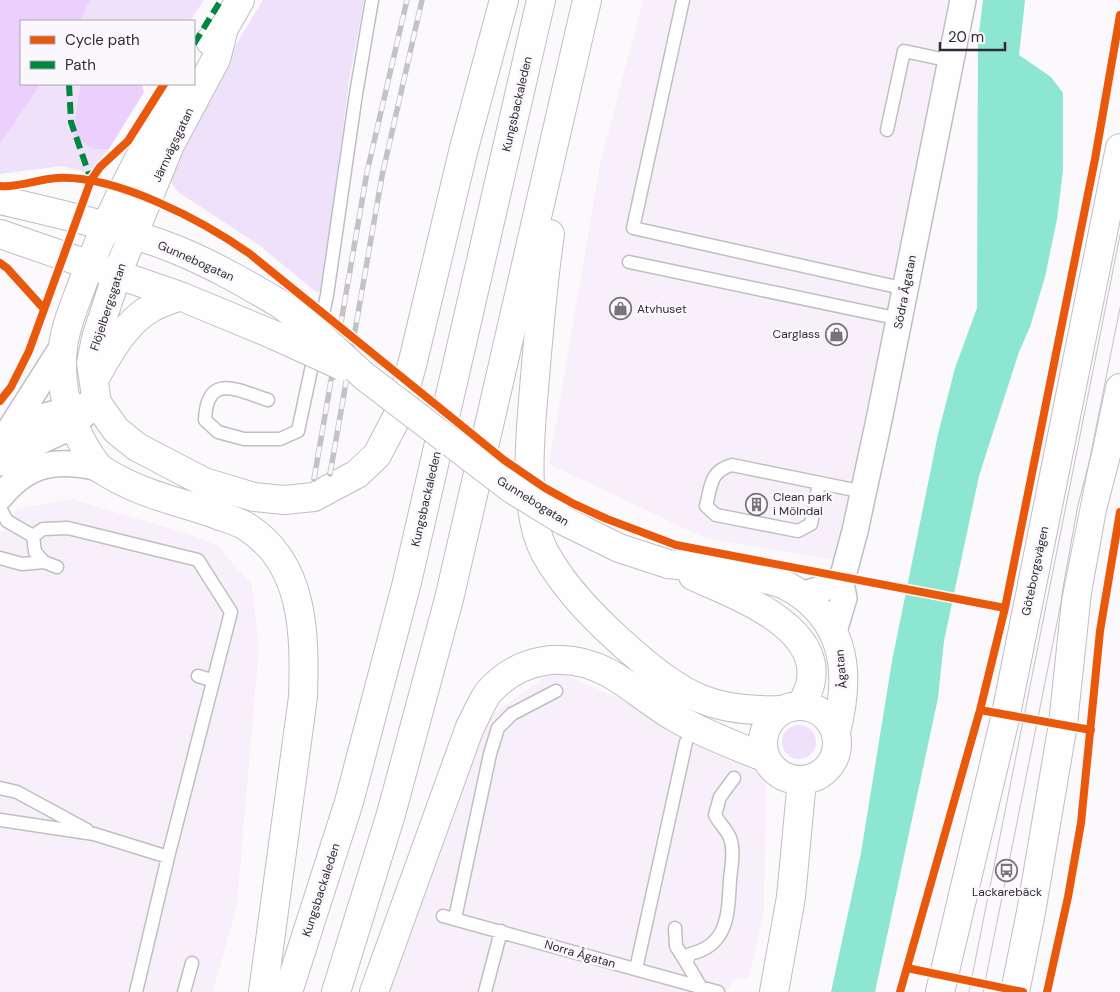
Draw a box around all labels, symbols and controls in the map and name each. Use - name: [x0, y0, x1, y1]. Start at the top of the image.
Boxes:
- legend: [20, 20, 195, 85]
- scale bar: [940, 20, 1005, 52]
- text: 20 m: [948, 27, 984, 47]
- text: Cycle path: [65, 30, 140, 50]
- text: Path: [65, 55, 96, 75]
- street label: Kungsbackaleden: [498, 55, 536, 153]
- street label: Järnvägsgatan: [149, 105, 197, 185]
- street label: Gunnebogatan: [155, 237, 237, 285]
- street label: Södra Ågatan: [890, 254, 920, 330]
- street label: Flöjelbergsgatan: [86, 261, 130, 353]
- shop icon: Atvhuset: [609, 297, 633, 321]
- place label: Atvhuset: [637, 301, 687, 317]
- shop icon: Carglass: [824, 322, 848, 346]
- place label: Carglass: [773, 326, 820, 342]
- street label: Kungsbackaleden: [407, 450, 445, 548]
- street label: Gunnebogatan: [494, 472, 572, 530]
- place label: Clean park i Mölndal: [773, 489, 832, 519]
- building icon: Clean park i Mölndal: [745, 492, 769, 516]
- street label: Göteborgsvägen: [1018, 525, 1052, 617]
- street label: Ågatan: [831, 649, 851, 689]
- street label: Kungsbackaleden: [298, 841, 344, 939]
- bus stop icon: Lackarebäck: [995, 859, 1019, 883]
- place label: Lackarebäck: [972, 884, 1042, 900]
- street label: Norra Ågatan: [543, 936, 617, 972]

